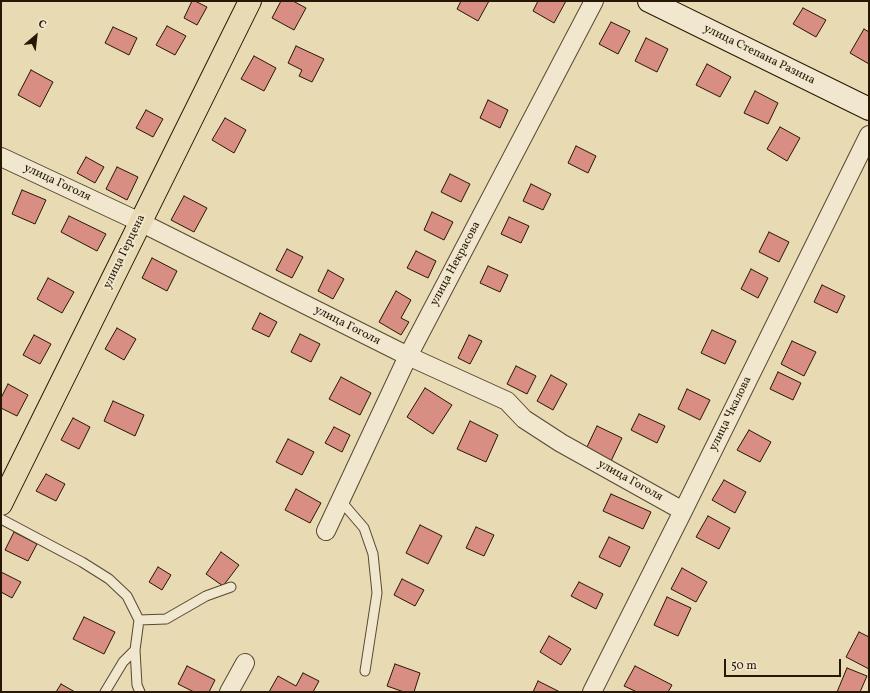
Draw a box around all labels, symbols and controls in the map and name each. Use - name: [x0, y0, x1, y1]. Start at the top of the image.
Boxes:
- north arrow: [16, 16, 56, 56]
- text: С: [35, 17, 49, 33]
- street label: улица Степана Разина: [701, 22, 817, 88]
- street label: улица Гоголя: [21, 161, 93, 205]
- street label: улица Герцена: [101, 213, 149, 291]
- street label: улица Некрасова: [428, 219, 484, 309]
- street label: улица Гоголя: [311, 303, 383, 349]
- street label: улица Чкалова: [707, 374, 755, 454]
- street label: улица Гоголя: [595, 457, 665, 505]
- scale bar: [726, 651, 843, 677]
- text: 50 m: [731, 658, 757, 674]

